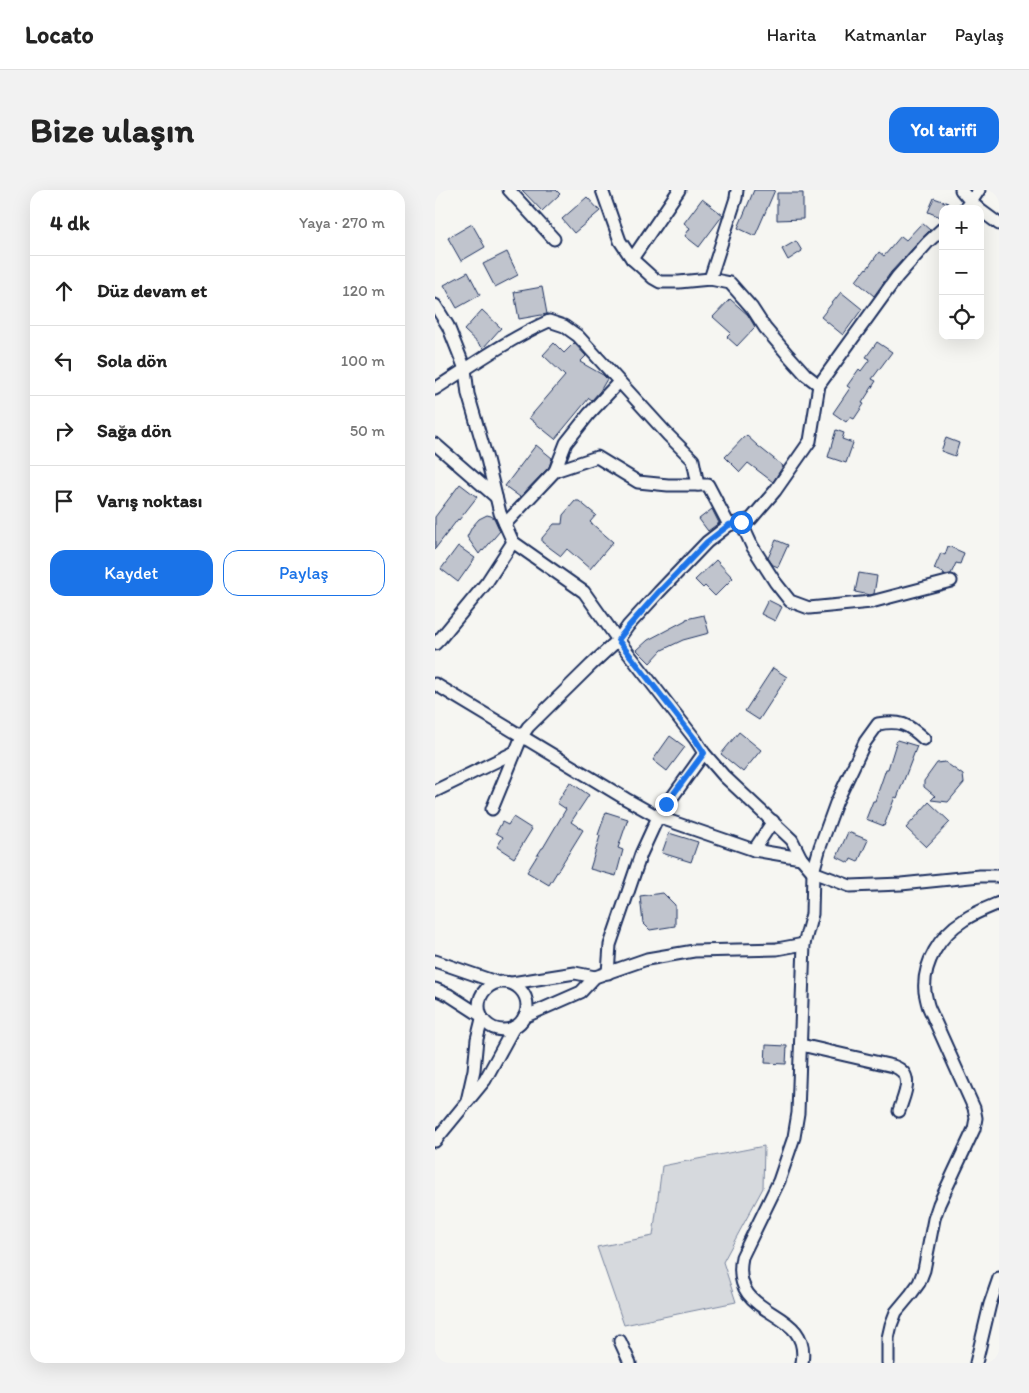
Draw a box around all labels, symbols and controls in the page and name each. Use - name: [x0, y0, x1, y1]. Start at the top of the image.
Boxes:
- text: Locato: [25, 20, 94, 49]
- text: Harita: [767, 24, 816, 46]
- text: Katmanlar: [844, 24, 927, 46]
- text: Paylaş: [955, 24, 1004, 46]
- button: Yol tarifi: [889, 107, 999, 153]
- text: Bize ulaşın: [30, 109, 194, 151]
- map controls: [939, 205, 984, 340]
- button: +: [939, 205, 984, 250]
- text: 4 dk: [50, 210, 90, 235]
- text: Yaya · 270 m: [299, 213, 385, 232]
- button: −: [939, 250, 984, 295]
- icon: ahead: [50, 277, 78, 305]
- text: Düz devam et: [97, 279, 207, 302]
- text: 120 m: [342, 281, 385, 300]
- button: locate: [939, 295, 984, 340]
- icon: left: [50, 347, 78, 375]
- text: Sola dön: [97, 349, 167, 372]
- text: 100 m: [341, 351, 385, 370]
- icon: right: [50, 417, 78, 445]
- text: Sağa dön: [97, 419, 171, 442]
- text: 50 m: [350, 421, 385, 440]
- icon: arrive: [50, 487, 78, 515]
- text: Varış noktası: [97, 489, 202, 512]
- route start: [730, 511, 753, 534]
- button: Kaydet: [50, 550, 213, 596]
- button: Paylaş: [223, 550, 385, 596]
- route end: [655, 793, 678, 816]

